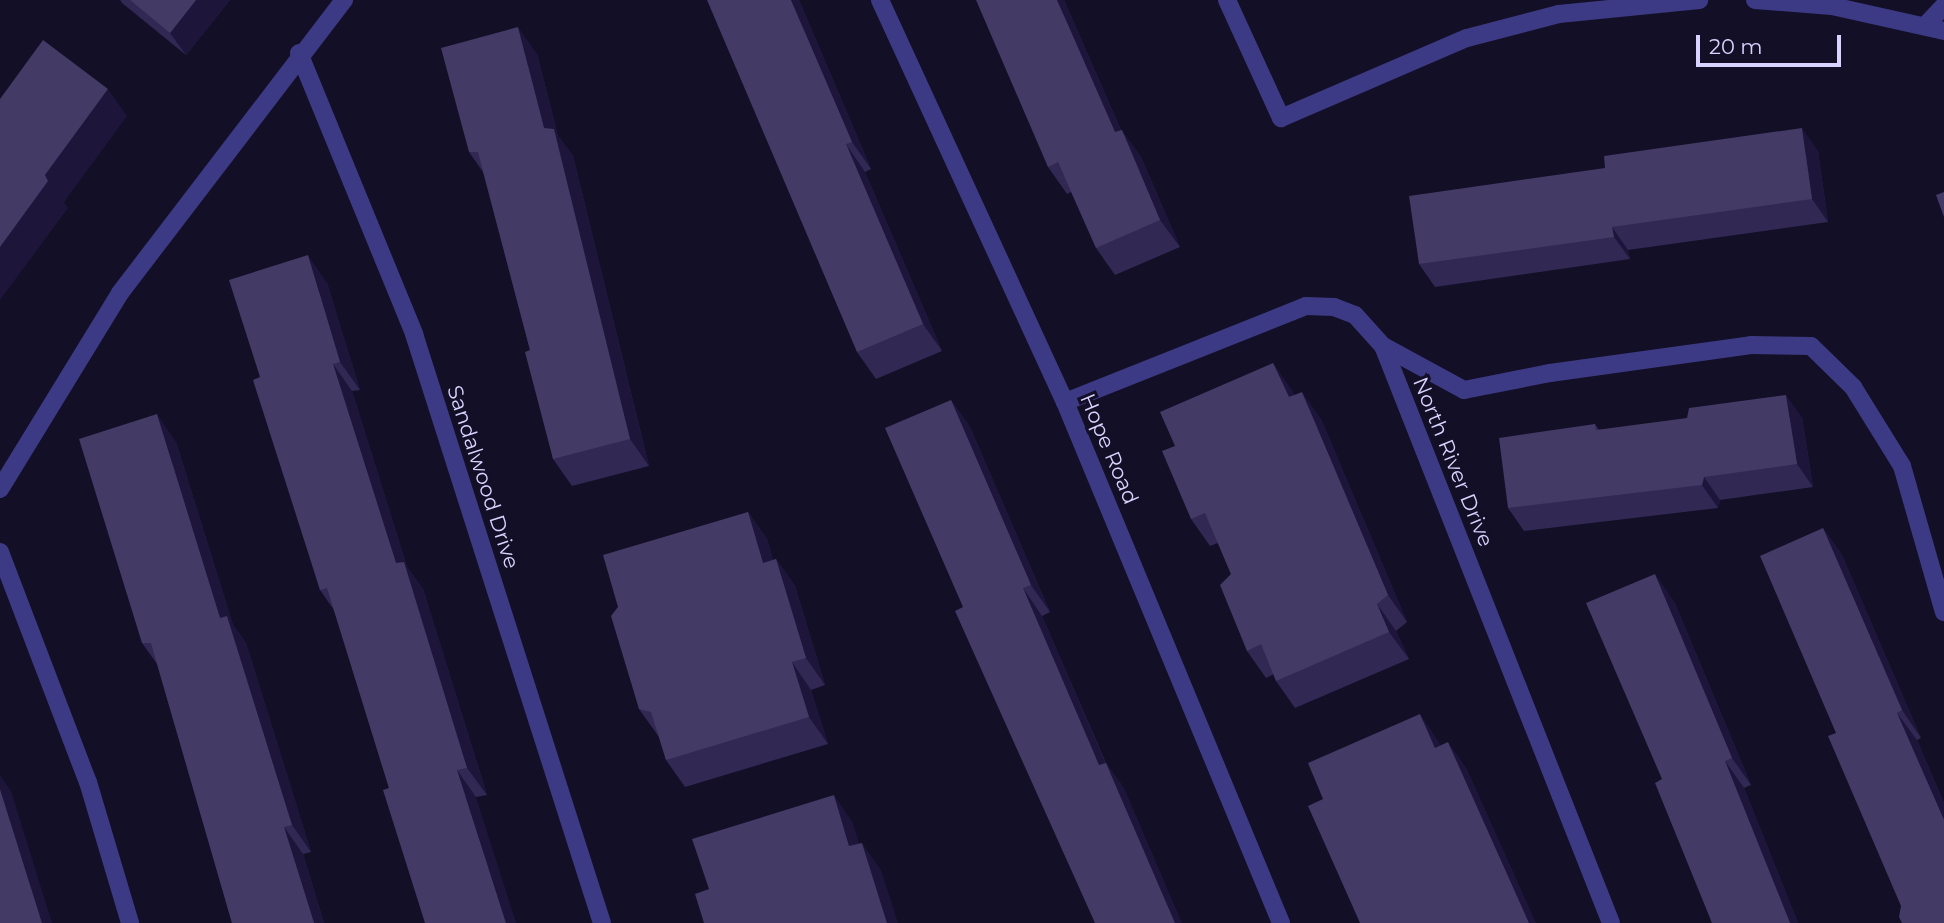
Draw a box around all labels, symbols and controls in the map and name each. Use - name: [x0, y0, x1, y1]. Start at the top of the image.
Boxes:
- scale bar: [1699, 21, 1844, 65]
- text: 20 m: [1709, 34, 1763, 59]
- street label: North River Drive: [1407, 374, 1499, 550]
- street label: Sandalwood Drive: [442, 382, 524, 572]
- street label: Hope Road: [1074, 390, 1144, 508]

